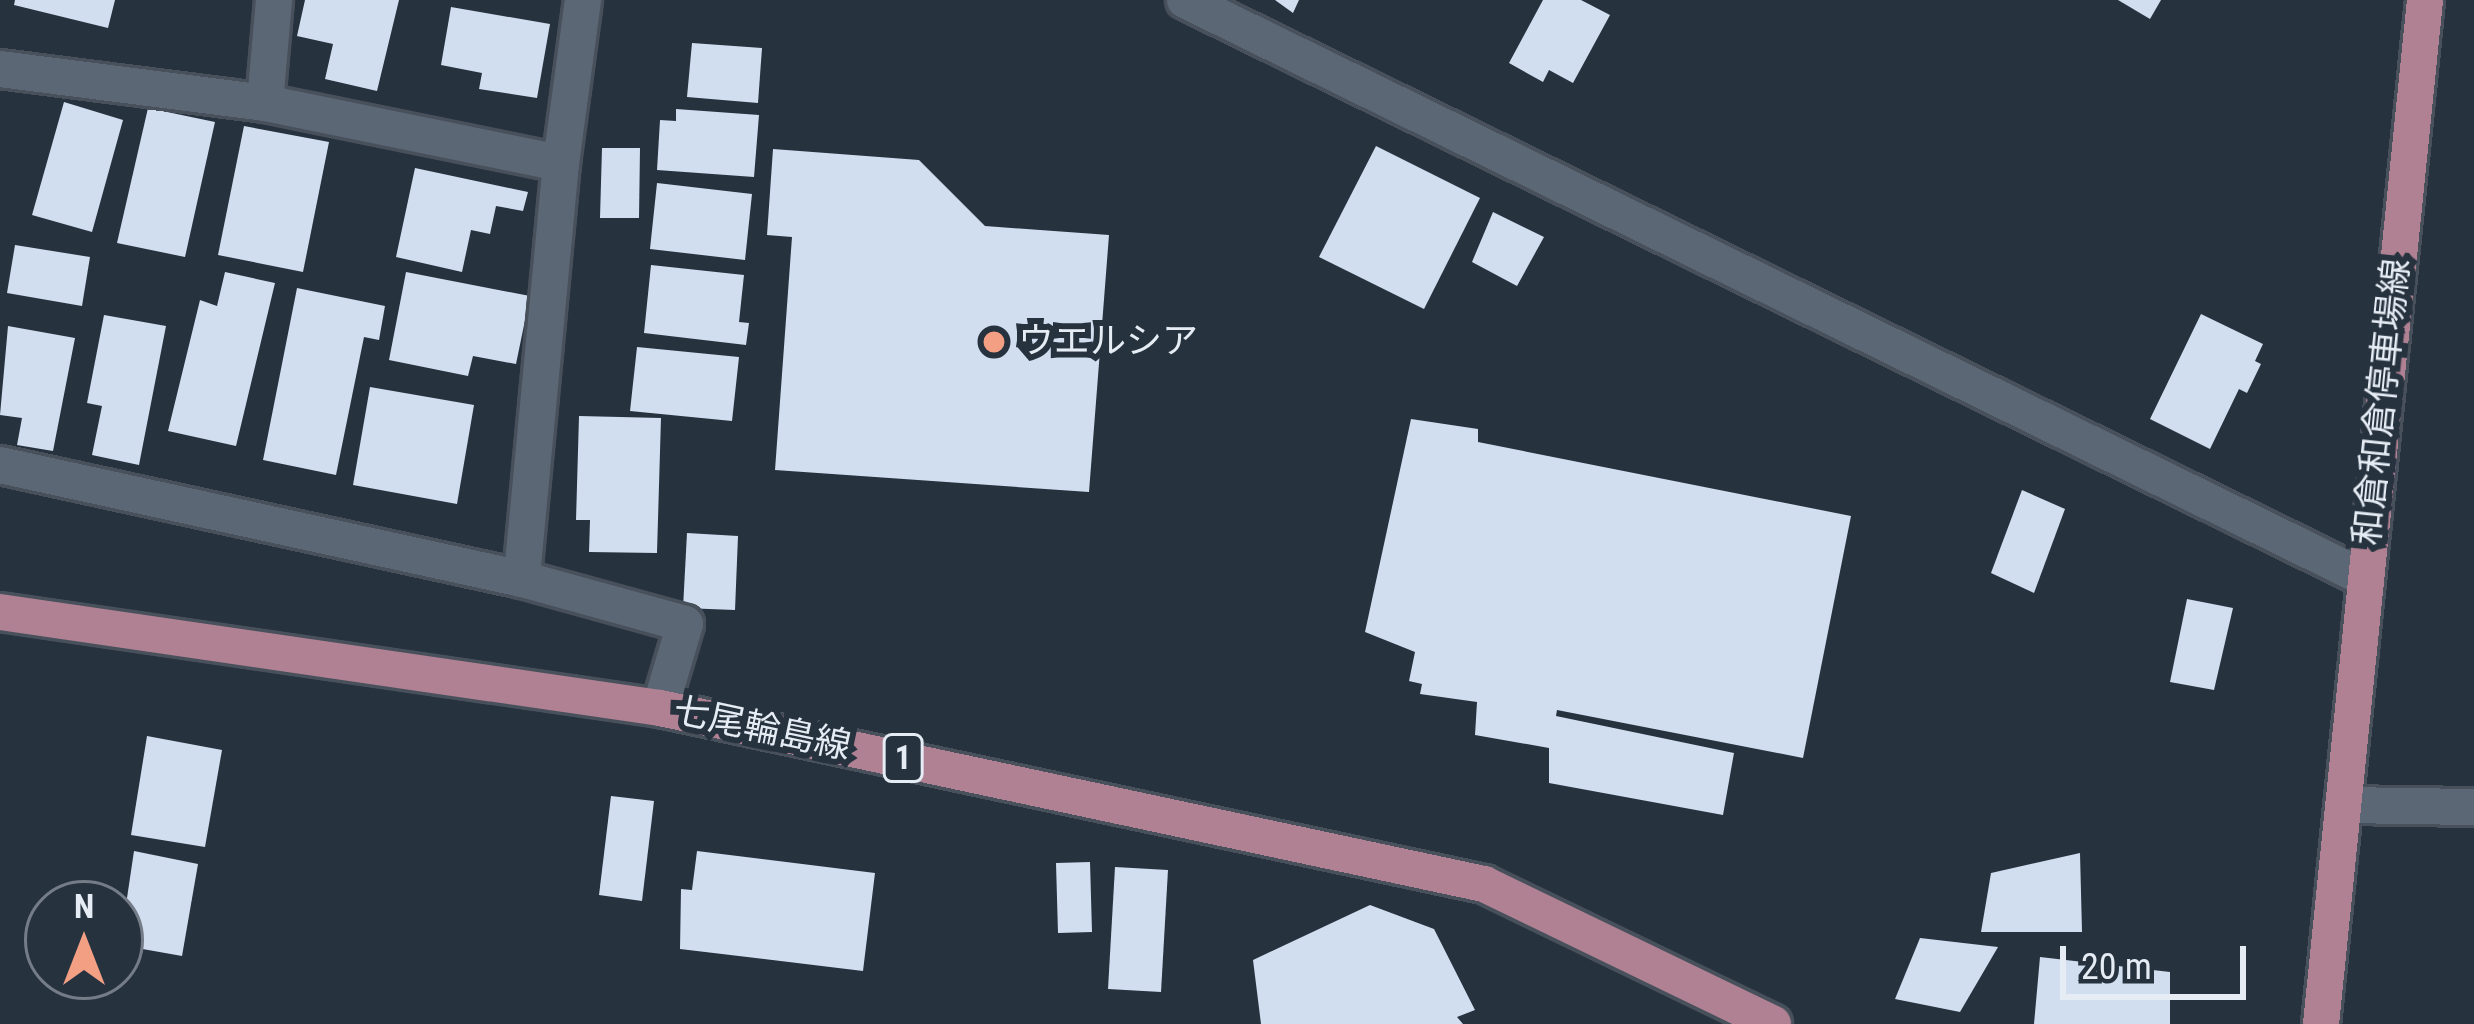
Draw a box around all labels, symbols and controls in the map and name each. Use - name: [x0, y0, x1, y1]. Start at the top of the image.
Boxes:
- street label: 和倉和倉停車場線: [2345, 257, 2419, 547]
- place label: ウエルシア: [1018, 320, 1198, 364]
- marker: ウエルシア: [981, 329, 1007, 355]
- street label: 七尾輪島線: [669, 689, 855, 769]
- road number: 1: [882, 731, 924, 785]
- north arrow: [24, 880, 144, 1000]
- text: N: [74, 887, 94, 926]
- scale bar: [2066, 922, 2252, 996]
- text: 20 m: [2081, 946, 2152, 988]

